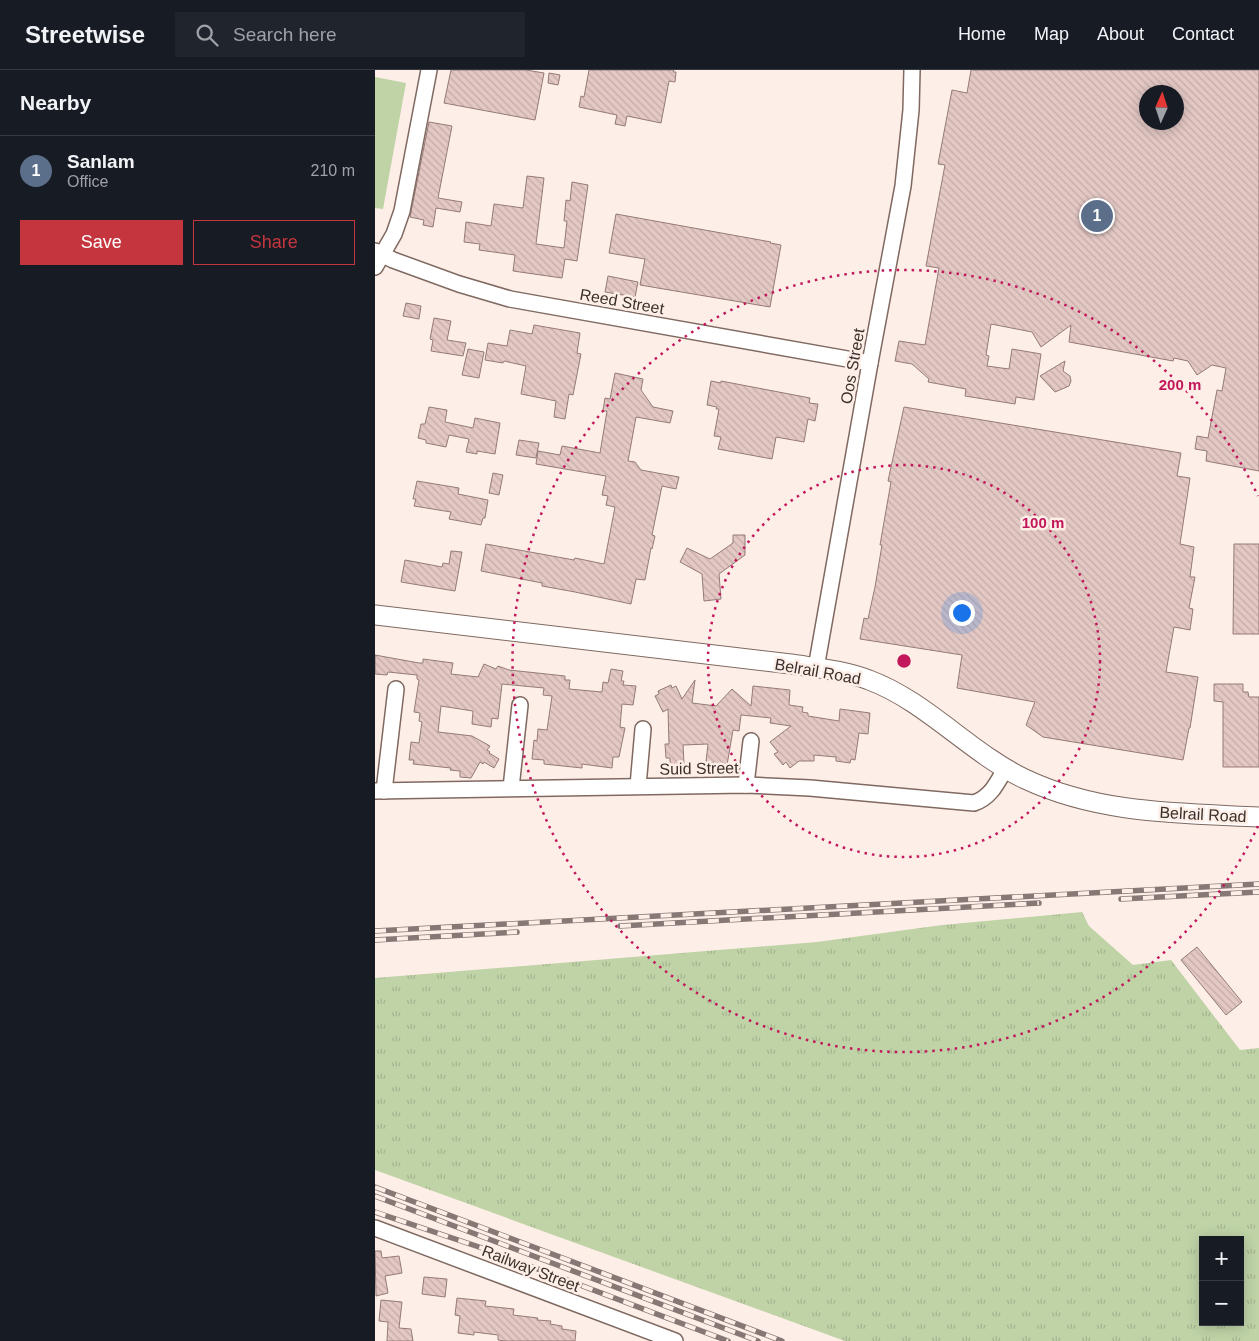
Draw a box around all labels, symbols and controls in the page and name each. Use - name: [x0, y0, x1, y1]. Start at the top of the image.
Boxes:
- search box: [175, 12, 525, 57]
- text: Streetwise: [25, 21, 145, 48]
- icon: search: [193, 21, 221, 49]
- text: Search here: [233, 24, 337, 45]
- text: Home: [958, 24, 1006, 44]
- text: Map: [1034, 24, 1069, 44]
- text: About: [1097, 24, 1144, 44]
- text: Contact: [1172, 24, 1234, 44]
- north arrow: [1139, 85, 1184, 130]
- text: Nearby: [20, 91, 91, 114]
- text: Sanlam: [67, 151, 135, 172]
- text: 1: [32, 162, 40, 179]
- text: 210 m: [311, 162, 355, 179]
- text: Office: [67, 173, 109, 190]
- pin: 1: [1081, 197, 1113, 235]
- button: Save: [20, 220, 183, 265]
- button: Share: [193, 220, 355, 265]
- street label: Reed Street: [578, 286, 666, 317]
- street label: Oos Street: [837, 326, 868, 405]
- text: 200 m: [1159, 376, 1201, 393]
- text: 100 m: [1022, 514, 1064, 531]
- your location: [949, 600, 975, 626]
- centre of rings: [895, 652, 913, 670]
- street label: Belrail Road: [774, 656, 862, 687]
- street label: Suid Street: [659, 759, 739, 778]
- street label: Belrail Road: [1159, 804, 1247, 825]
- map controls: [1199, 1236, 1244, 1326]
- button: +: [1199, 1236, 1244, 1281]
- street label: Railway Street: [480, 1242, 583, 1295]
- button: −: [1199, 1281, 1244, 1326]

